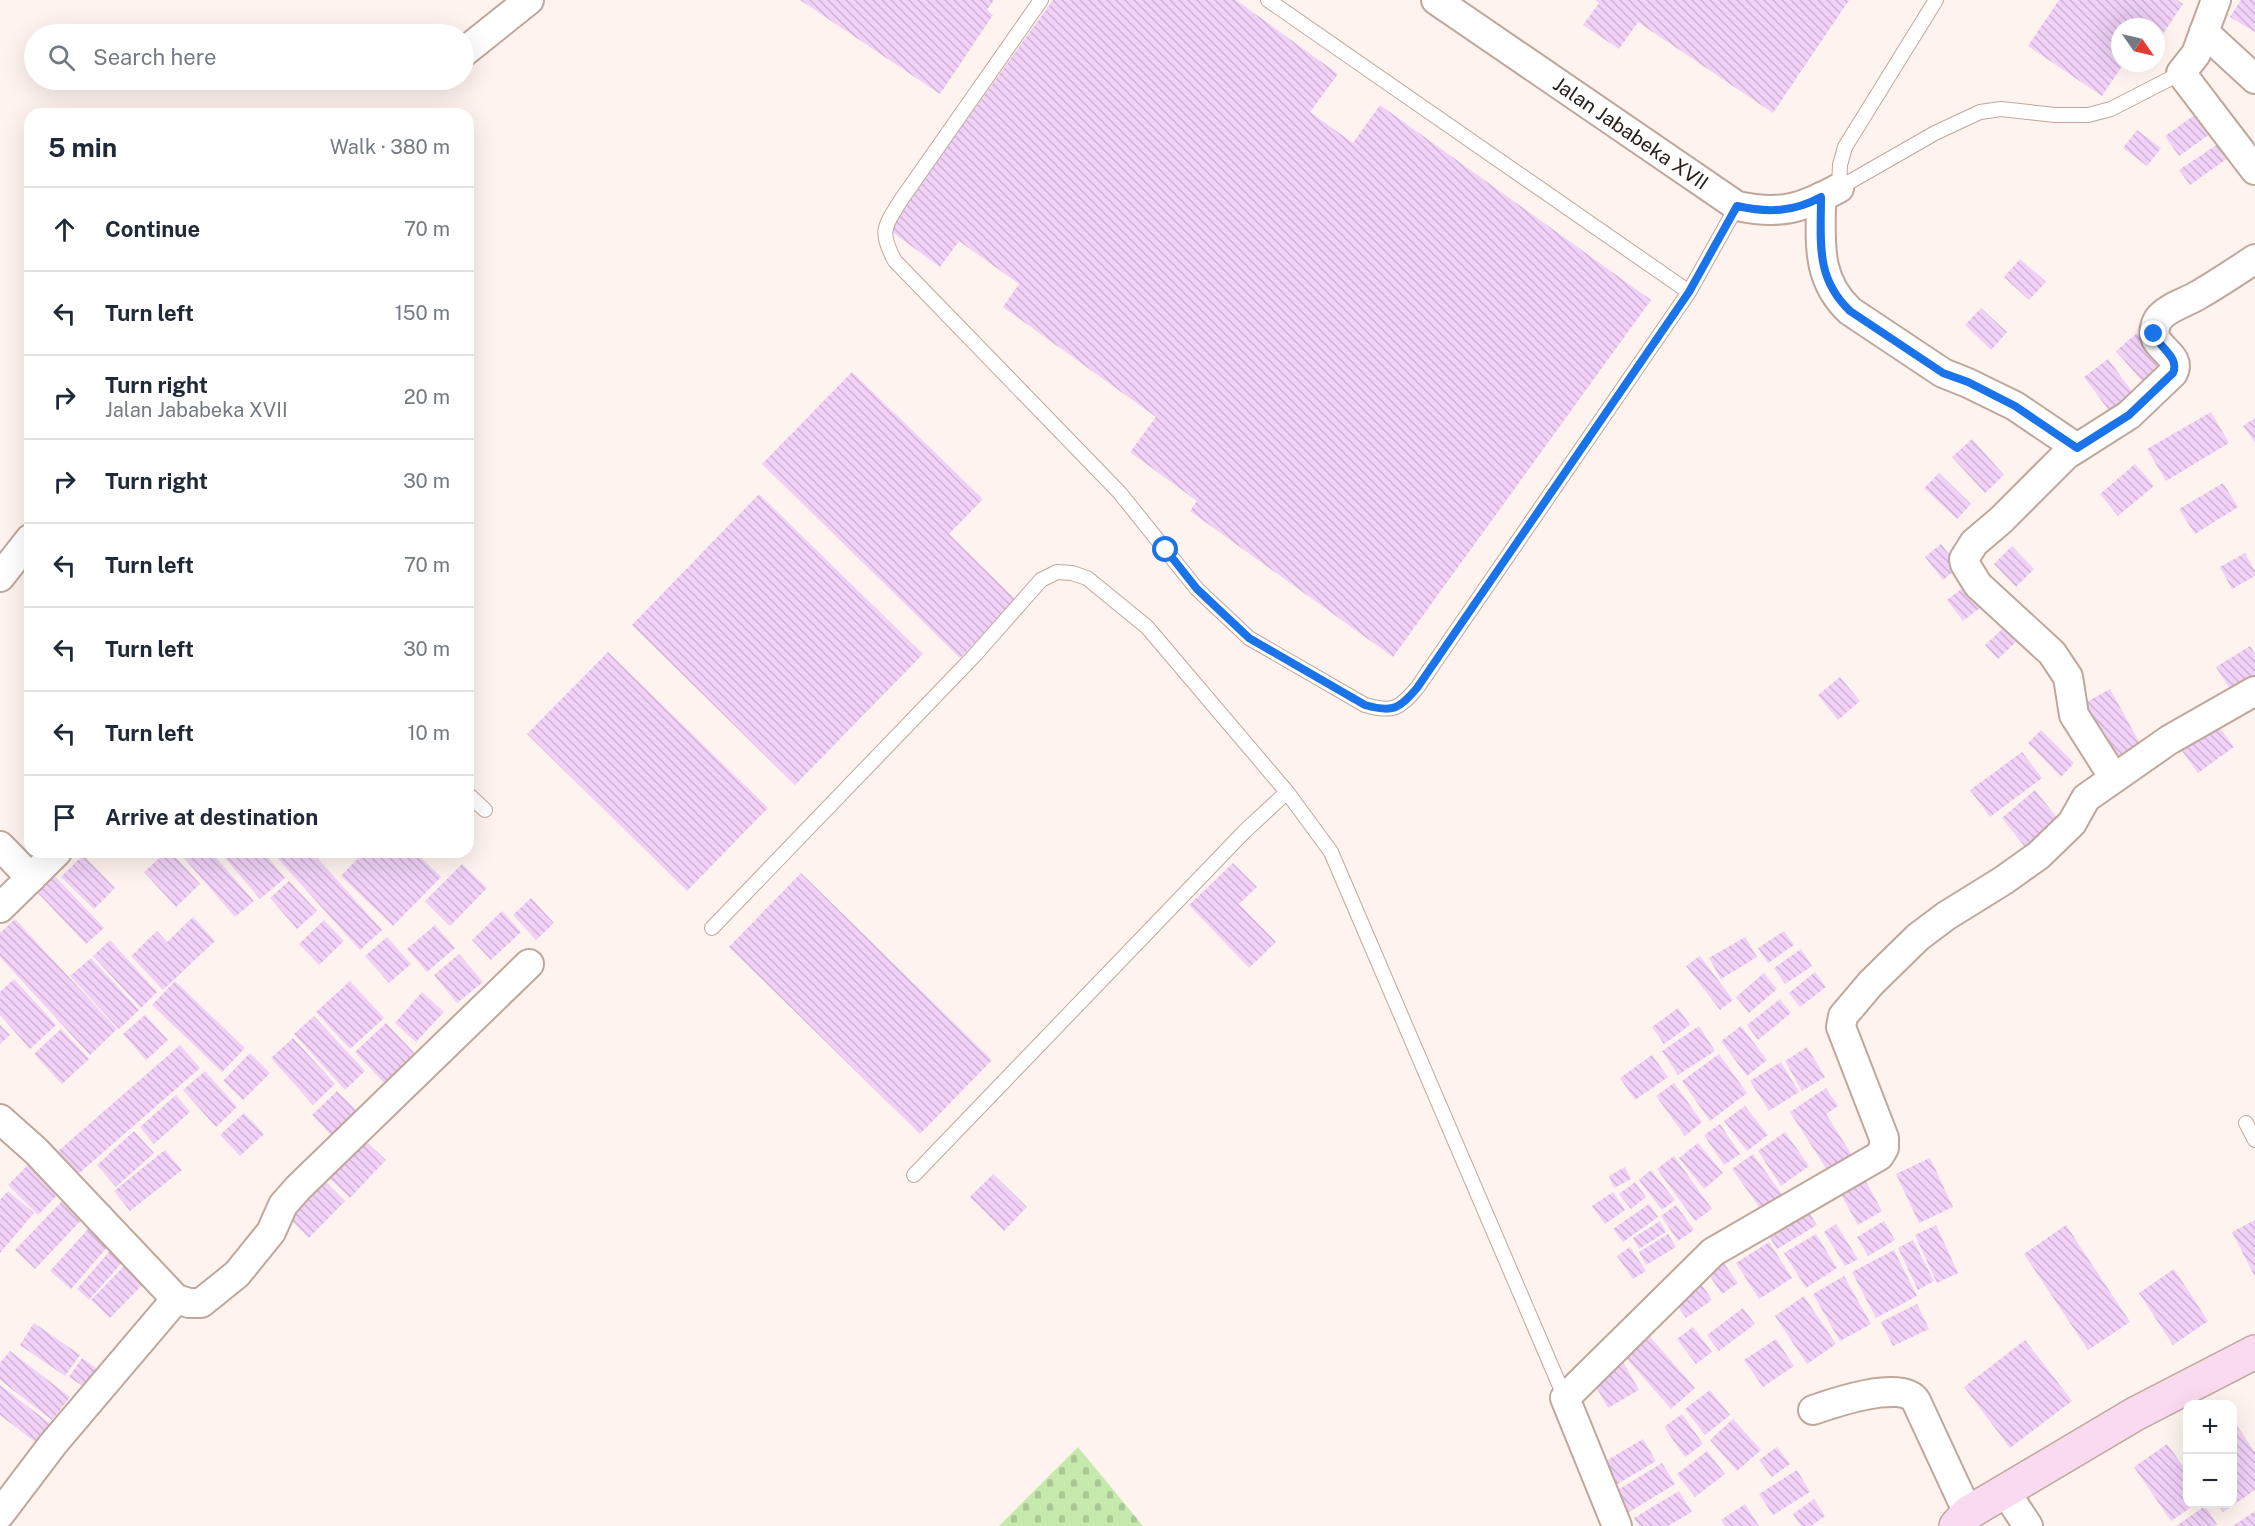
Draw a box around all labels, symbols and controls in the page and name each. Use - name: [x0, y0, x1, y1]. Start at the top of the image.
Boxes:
- north arrow: [2111, 18, 2165, 72]
- search box: [24, 24, 474, 90]
- icon: search: [45, 41, 78, 74]
- text: Search here: [93, 44, 217, 70]
- street label: Jalan Jababeka XVII: [1549, 72, 1713, 195]
- text: 5 min: [48, 132, 117, 163]
- text: Walk · 380 m: [330, 135, 450, 159]
- icon: ahead: [48, 213, 81, 246]
- text: Continue: [105, 216, 200, 242]
- text: 70 m: [404, 217, 450, 241]
- icon: left: [48, 297, 81, 330]
- text: Turn left: [105, 300, 194, 326]
- text: 150 m: [395, 301, 450, 325]
- route end: [2140, 320, 2166, 346]
- text: Turn right: [105, 372, 208, 398]
- icon: right: [48, 381, 81, 414]
- text: 20 m: [404, 385, 450, 409]
- text: Jalan Jababeka XVII: [105, 398, 288, 422]
- icon: right: [48, 465, 81, 498]
- text: Turn right: [105, 468, 208, 494]
- text: 30 m: [403, 469, 450, 493]
- route start: [1152, 536, 1178, 562]
- icon: left: [48, 549, 81, 582]
- text: Turn left: [105, 552, 194, 578]
- text: 70 m: [404, 553, 450, 577]
- icon: left: [48, 633, 81, 666]
- text: Turn left: [105, 636, 194, 662]
- text: 30 m: [403, 637, 450, 661]
- icon: left: [48, 717, 81, 750]
- text: Turn left: [105, 720, 194, 746]
- text: 10 m: [407, 721, 450, 745]
- icon: arrive: [48, 801, 81, 834]
- text: Arrive at destination: [105, 804, 318, 830]
- map controls: [2183, 1400, 2237, 1508]
- button: +: [2183, 1400, 2237, 1454]
- button: −: [2183, 1454, 2237, 1508]

